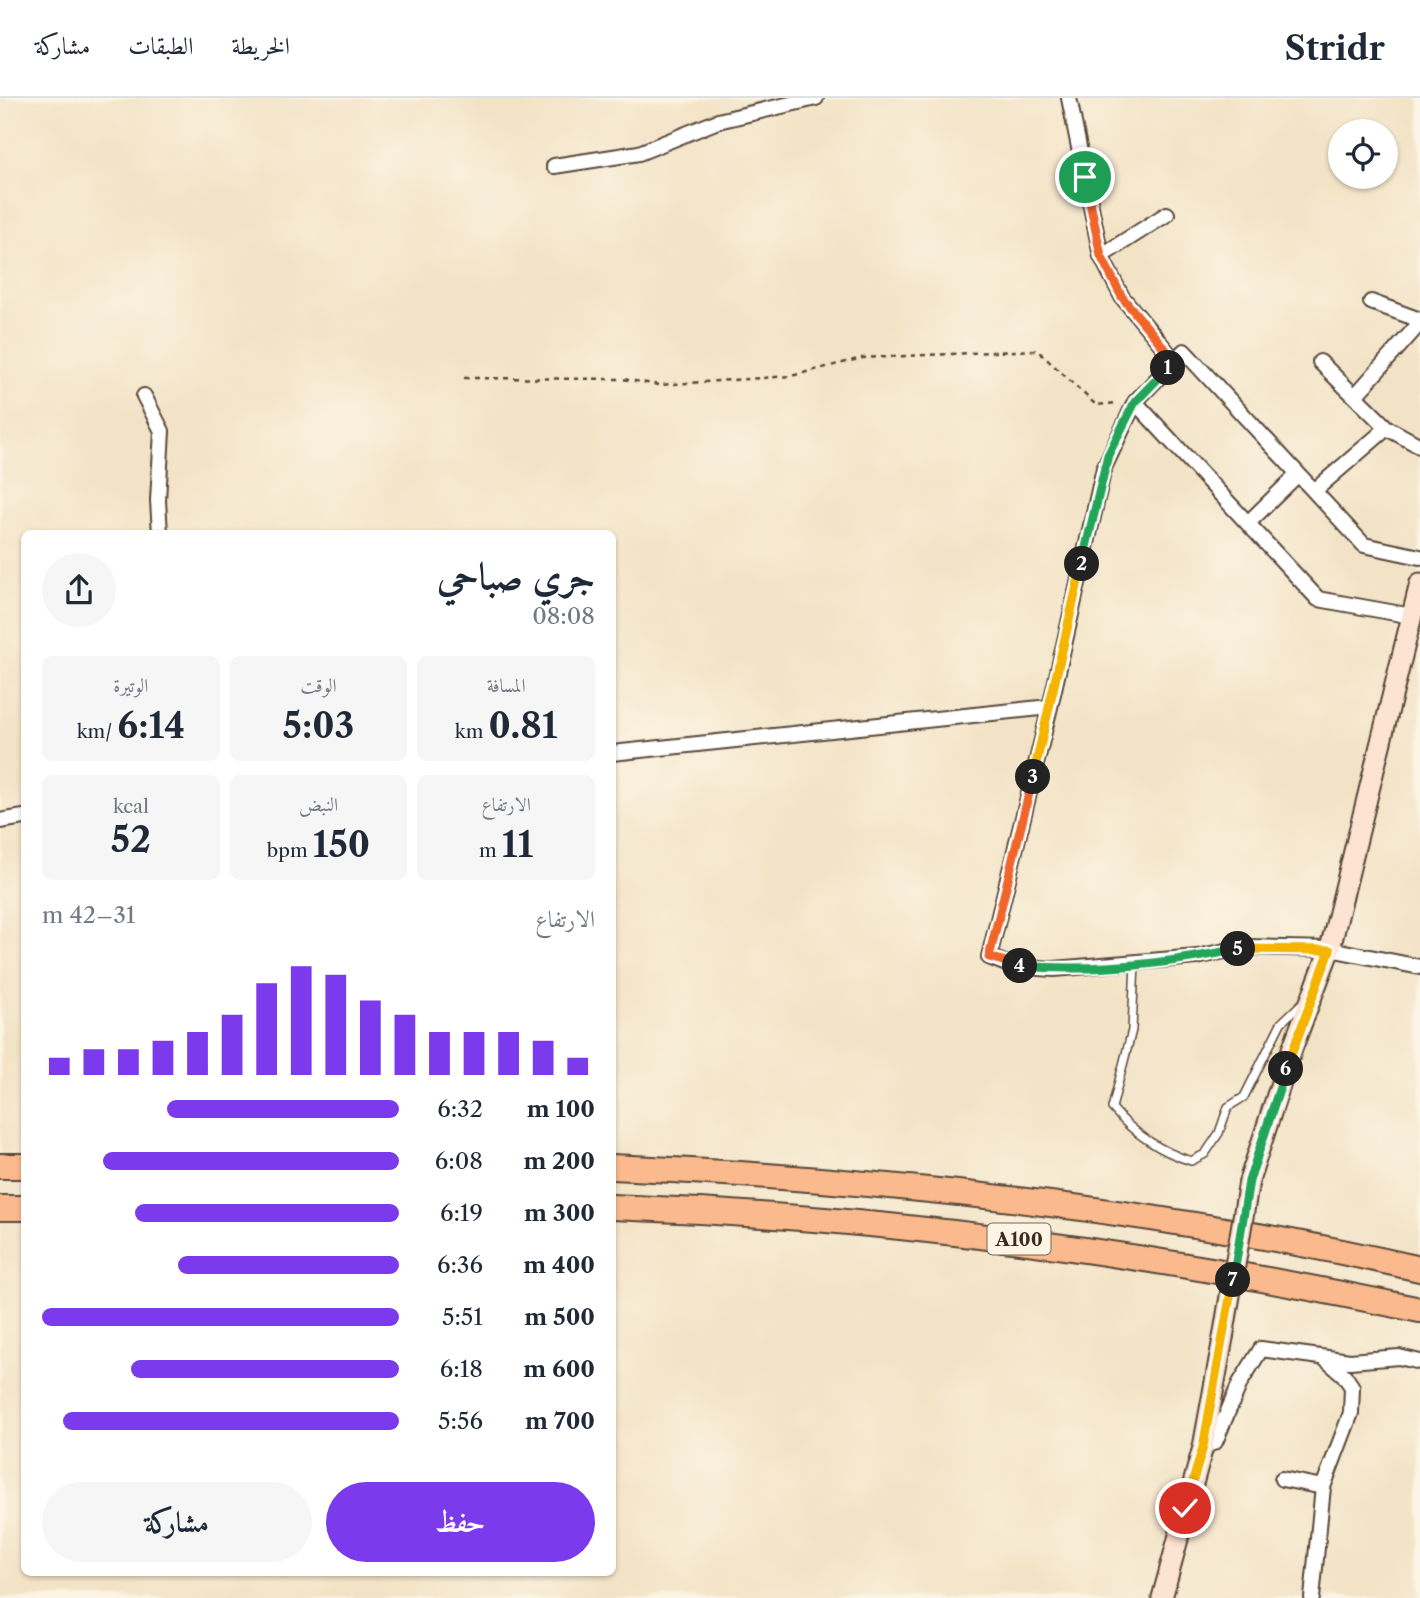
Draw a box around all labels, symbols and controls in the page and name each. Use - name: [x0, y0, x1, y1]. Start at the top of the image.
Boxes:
- text: Stridr: [1285, 28, 1385, 69]
- text: مشاركة: [35, 31, 90, 60]
- text: الطبقات: [128, 31, 194, 60]
- text: الخريطة: [232, 31, 290, 60]
- map controls: [1328, 119, 1398, 189]
- button: locate: [1328, 119, 1398, 189]
- pin: [1055, 147, 1115, 207]
- icon: arrive: [1066, 158, 1104, 196]
- pin: 1: [1150, 350, 1186, 386]
- text: 1: [1163, 356, 1172, 379]
- pin: 2: [1064, 546, 1100, 582]
- text: جري صباحي: [437, 552, 595, 599]
- text: 2: [1076, 552, 1087, 575]
- button: share: [42, 553, 116, 627]
- text: 08:08: [532, 602, 595, 630]
- text: الوتيرة: [113, 674, 148, 697]
- text: الوقت: [300, 674, 337, 697]
- text: المسافة: [487, 674, 526, 697]
- text: 6:14: [117, 704, 185, 747]
- text: 5:03: [283, 704, 354, 747]
- text: 0.81: [489, 704, 557, 747]
- text: /km: [77, 720, 117, 743]
- text: km: [455, 720, 489, 743]
- pin: 3: [1016, 760, 1050, 794]
- text: 3: [1027, 765, 1038, 788]
- text: النبض: [299, 793, 338, 816]
- text: الارتفاع: [482, 793, 531, 816]
- text: kcal: [113, 795, 149, 818]
- text: 52: [111, 818, 151, 861]
- text: 150: [313, 823, 370, 866]
- text: 11: [502, 823, 533, 866]
- text: bpm: [267, 839, 313, 862]
- text: m: [479, 839, 502, 862]
- text: 31–42 m: [42, 901, 136, 929]
- text: الارتفاع: [535, 905, 595, 933]
- pin: 5: [1220, 932, 1256, 966]
- text: 5: [1232, 937, 1243, 960]
- pin: 4: [1002, 948, 1038, 984]
- text: 4: [1014, 954, 1025, 977]
- pin: 6: [1268, 1052, 1304, 1086]
- text: 6: [1280, 1057, 1291, 1080]
- text: 6:32: [437, 1095, 483, 1123]
- text: 100 m: [527, 1095, 595, 1123]
- text: 6:08: [435, 1147, 483, 1175]
- text: 200 m: [523, 1147, 595, 1175]
- text: 6:19: [440, 1199, 483, 1227]
- text: 300 m: [524, 1199, 595, 1227]
- road number: A100: [988, 1224, 1050, 1254]
- text: 6:36: [437, 1251, 483, 1279]
- text: 400 m: [523, 1251, 595, 1279]
- pin: 7: [1216, 1262, 1250, 1298]
- text: 7: [1228, 1268, 1237, 1291]
- text: 5:51: [442, 1303, 483, 1331]
- text: 500 m: [524, 1303, 595, 1331]
- text: 6:18: [440, 1355, 483, 1383]
- text: 600 m: [523, 1355, 595, 1383]
- text: 5:56: [438, 1407, 483, 1435]
- text: 700 m: [525, 1407, 595, 1435]
- pin: [1155, 1478, 1215, 1538]
- button: مشاركة: [42, 1482, 312, 1562]
- button: حفظ: [326, 1482, 595, 1562]
- icon: check: [1166, 1489, 1204, 1527]

